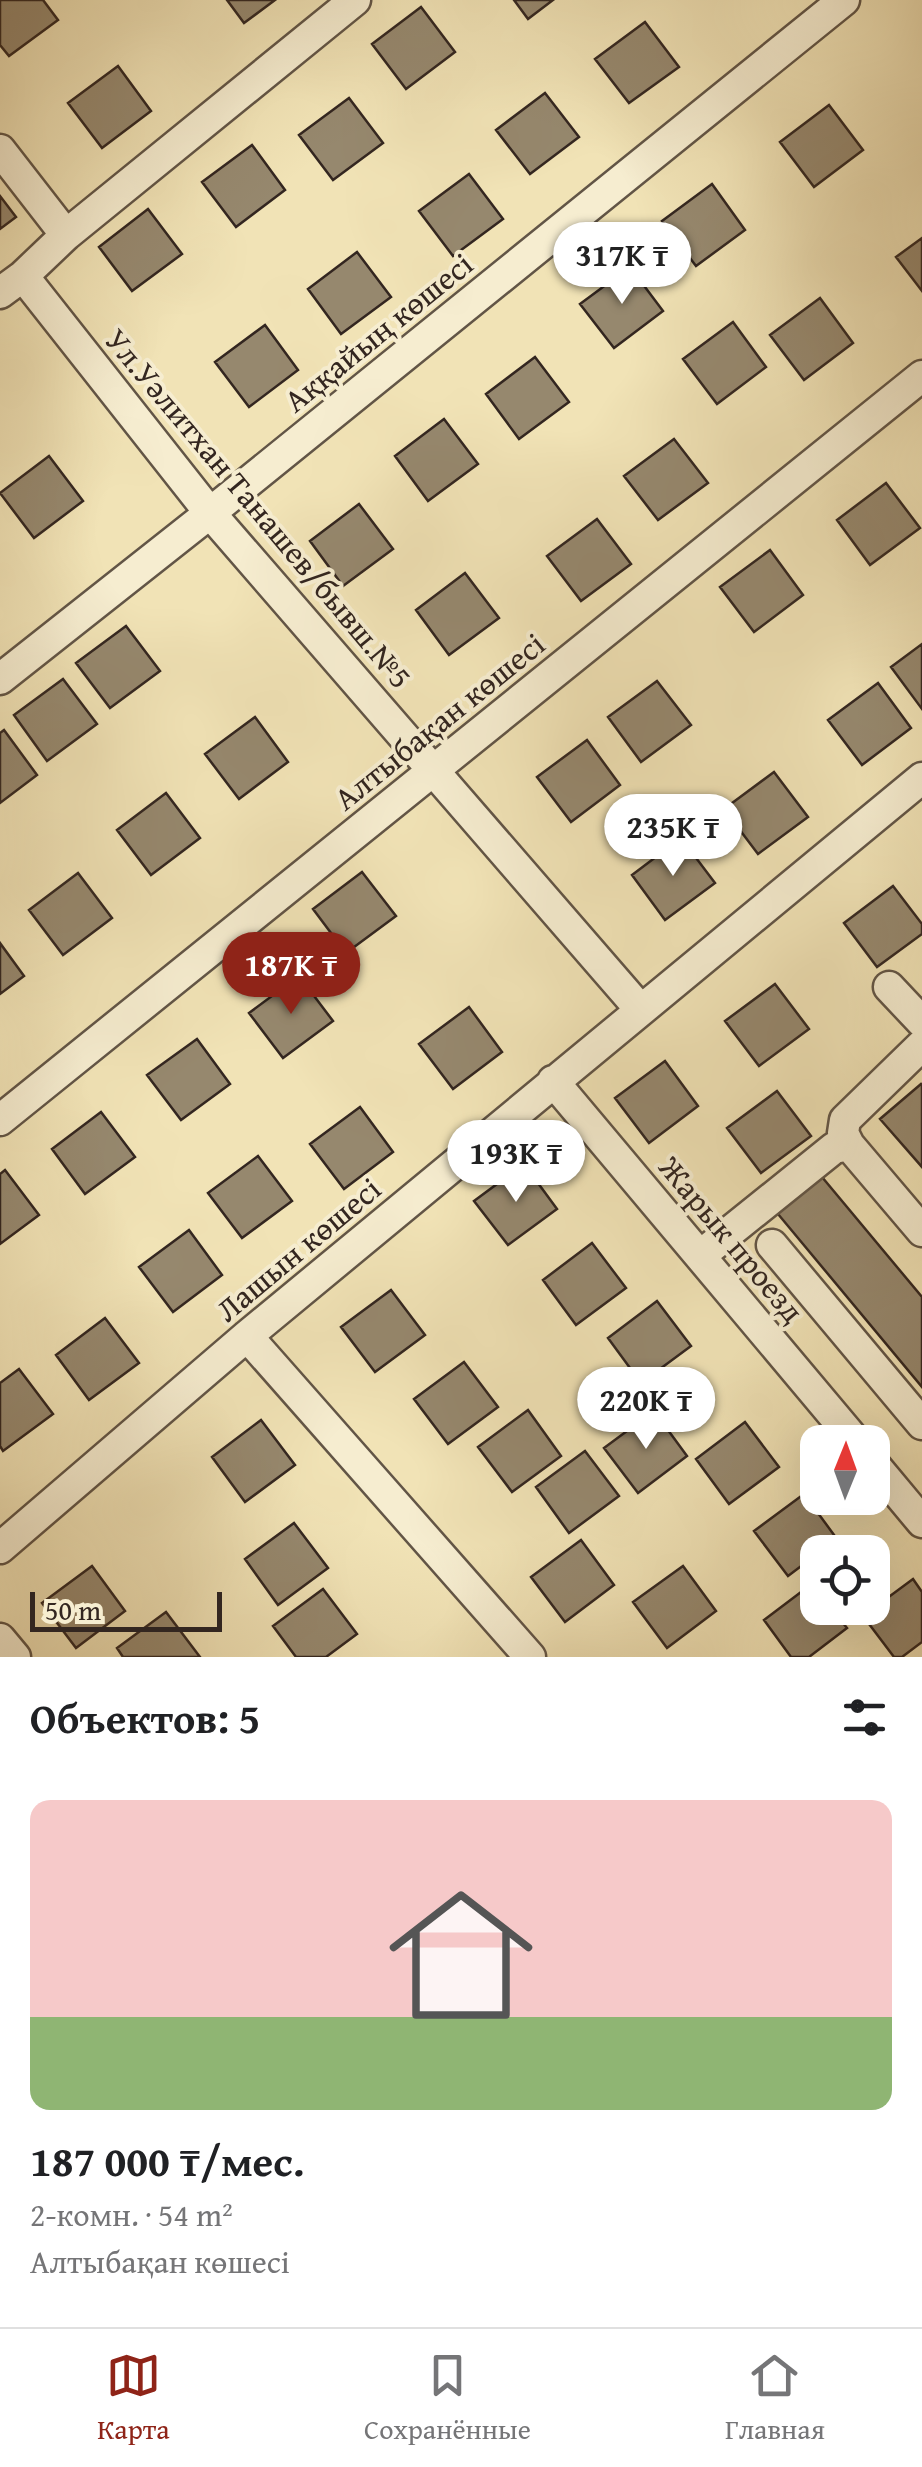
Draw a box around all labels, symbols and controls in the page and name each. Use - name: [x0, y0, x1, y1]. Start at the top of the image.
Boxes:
- pin: 317K ₸: [541, 222, 703, 307]
- text: 317K ₸: [575, 231, 669, 278]
- street label: Аққайың көшесі: [273, 241, 483, 423]
- street label: Ул.Уәлитхан Танашев/бывш.№5: [94, 318, 424, 698]
- street label: Алтыбақан көшесі: [323, 621, 555, 821]
- pin: 235K ₸: [592, 794, 754, 879]
- text: 235K ₸: [626, 803, 720, 850]
- pin: 187K ₸: [210, 932, 372, 1017]
- text: 187K ₸: [244, 941, 338, 988]
- pin: 193K ₸: [435, 1120, 597, 1205]
- text: 193K ₸: [469, 1129, 563, 1176]
- street label: Жарык проезд: [647, 1145, 816, 1333]
- street label: Лашын көшесі: [205, 1166, 391, 1332]
- pin: 220K ₸: [565, 1367, 727, 1452]
- text: 220K ₸: [599, 1376, 693, 1423]
- north arrow: [800, 1425, 890, 1515]
- map controls: [800, 1425, 890, 1625]
- button: locate: [800, 1535, 890, 1625]
- scale bar: [30, 1587, 222, 1632]
- text: 50 m: [45, 1589, 101, 1630]
- text: Объектов: 5: [30, 1687, 260, 1748]
- icon: filters: [837, 1690, 892, 1745]
- icon: home: [371, 1865, 551, 2045]
- text: 187 000 ₸/мес.: [30, 2130, 304, 2191]
- text: 2-комн. · 54 m²: [30, 2191, 233, 2238]
- text: Алтыбақан көшесі: [30, 2238, 290, 2285]
- tab: Карта: [97, 2348, 170, 2449]
- tab: Сохранённые: [364, 2348, 531, 2449]
- tab: Главная: [725, 2348, 825, 2449]

